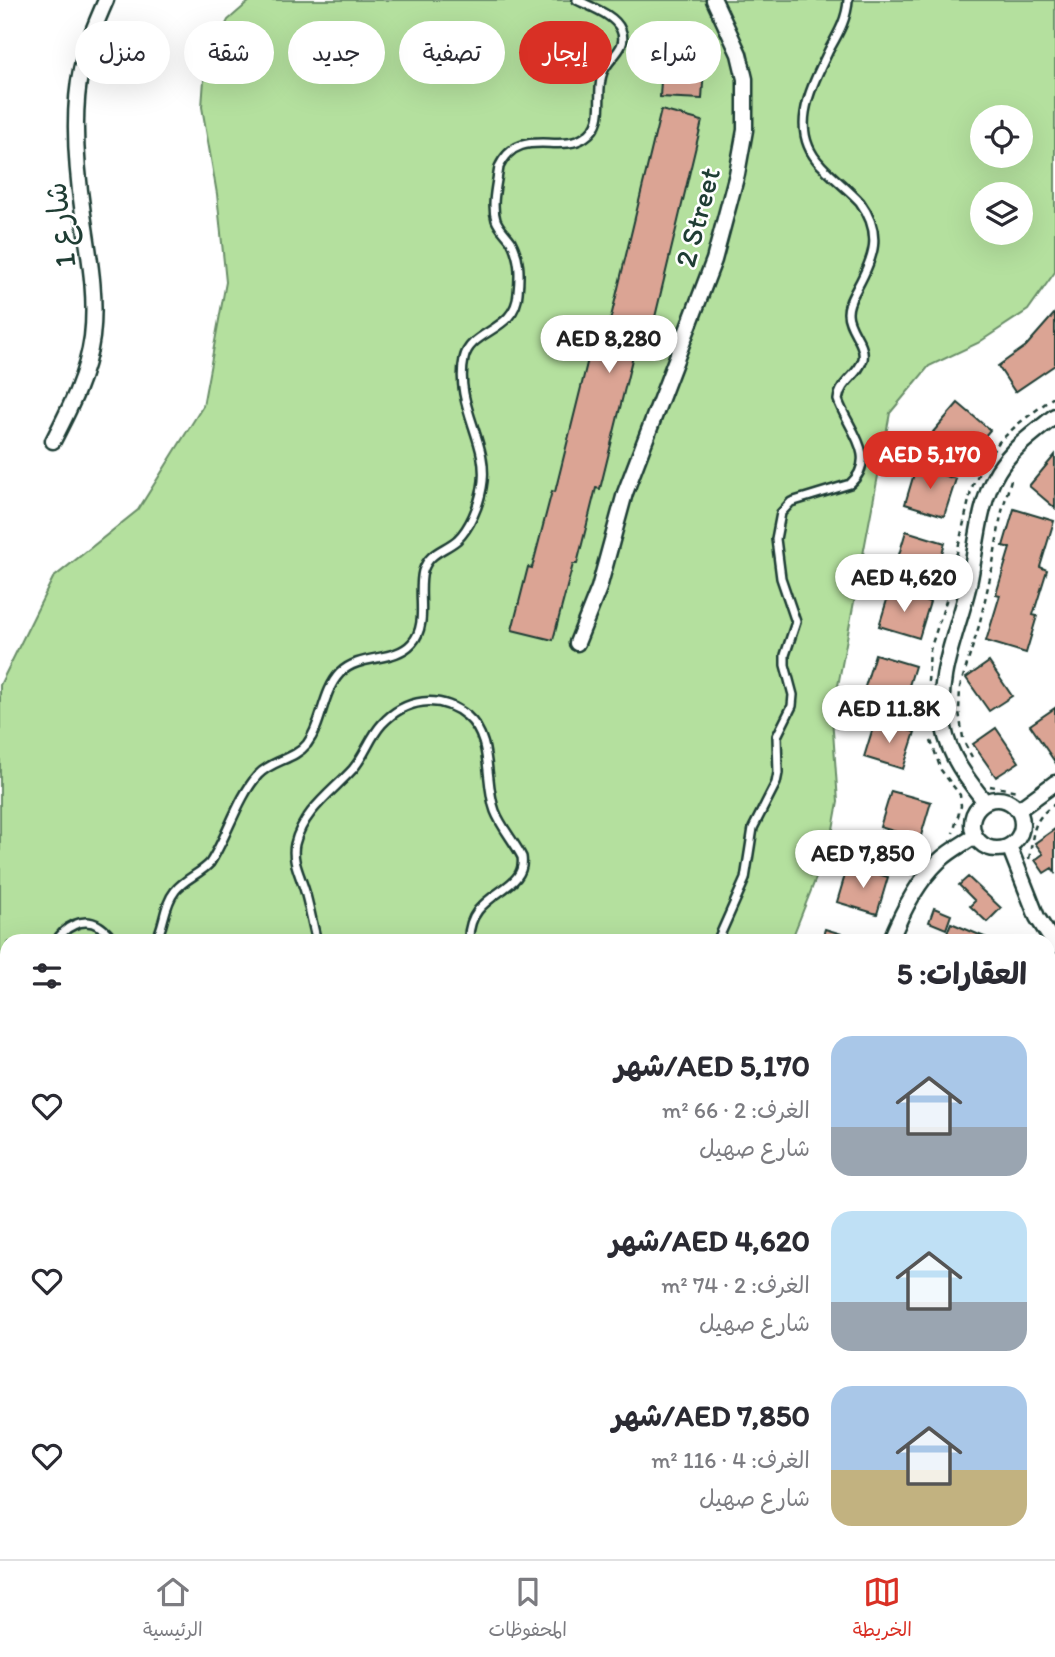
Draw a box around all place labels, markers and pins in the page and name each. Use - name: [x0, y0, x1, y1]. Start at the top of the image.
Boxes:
- pin: AED 8,280: [529, 316, 689, 375]
- pin: AED 5,170: [850, 432, 1010, 491]
- pin: AED 4,620: [824, 554, 984, 614]
- pin: AED 11.8K: [809, 686, 969, 745]
- pin: AED 7,850: [783, 830, 943, 890]

